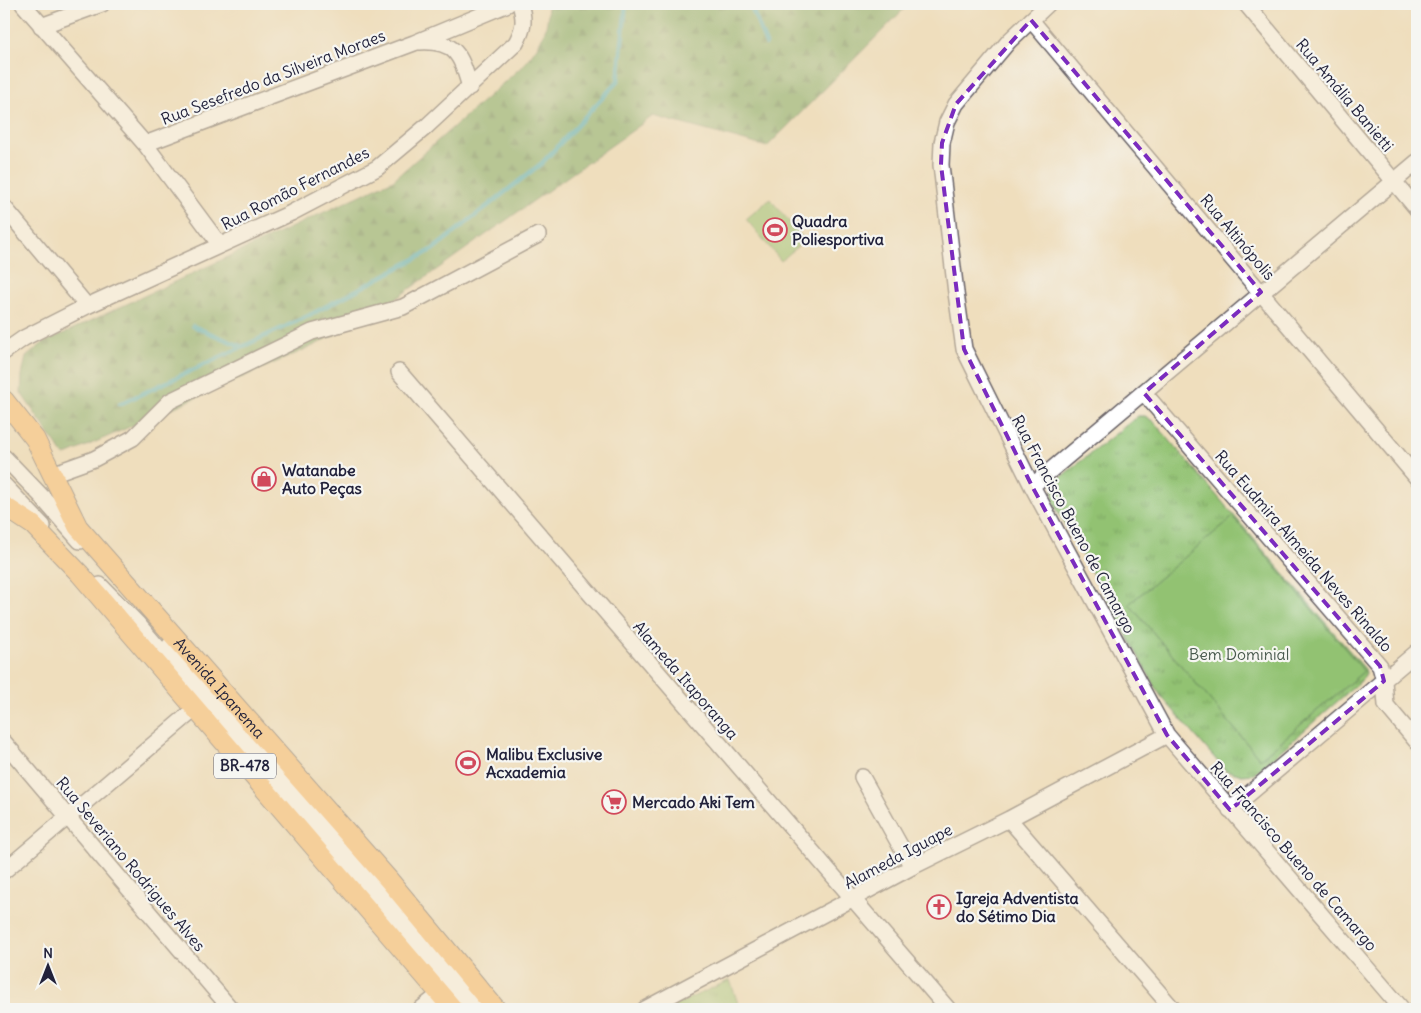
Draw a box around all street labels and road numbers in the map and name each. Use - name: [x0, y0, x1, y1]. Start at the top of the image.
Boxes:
- street label: Rua Sesefredo da Silveira Moraes: [158, 25, 388, 129]
- street label: Rua Amália Banietti: [1292, 34, 1398, 156]
- street label: Rua Romão Fernandes: [218, 142, 372, 234]
- street label: Rua Altinópolis: [1196, 190, 1280, 284]
- street label: Rua Francisco Bueno de Camargo: [1008, 411, 1140, 637]
- street label: Rua Eudmira Almeida Neves Rinaldo: [1211, 446, 1397, 656]
- street label: Alameda Itaporanga: [629, 617, 743, 743]
- street label: Avenida Ipanema: [170, 633, 269, 742]
- road number: BR-478: [214, 754, 276, 778]
- street label: Rua Francisco Bueno de Camargo: [1206, 757, 1382, 955]
- street label: Rua Severiano Rodrigues Alves: [52, 773, 210, 955]
- street label: Alameda Iguape: [840, 819, 956, 893]

